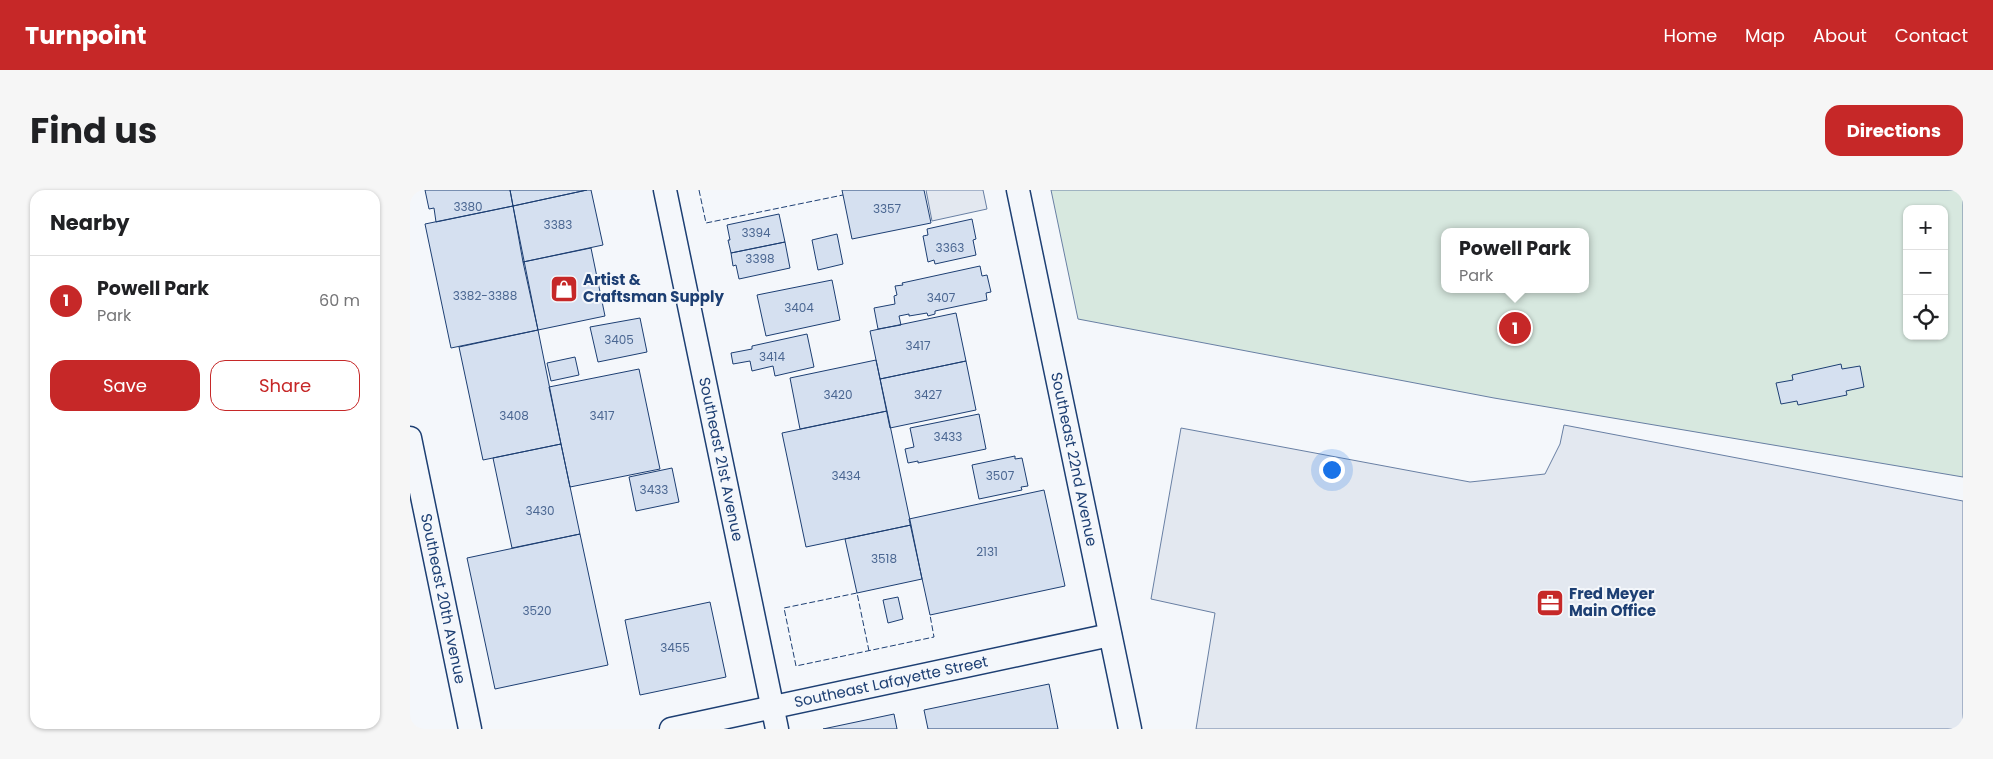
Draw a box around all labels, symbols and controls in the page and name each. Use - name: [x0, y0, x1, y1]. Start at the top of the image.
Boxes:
- text: Turnpoint: [25, 19, 146, 52]
- text: Home: [1663, 23, 1717, 48]
- text: Map: [1745, 23, 1785, 48]
- text: About: [1813, 23, 1867, 48]
- text: Contact: [1895, 23, 1968, 48]
- button: Directions: [1825, 105, 1963, 156]
- text: Find us: [30, 106, 157, 155]
- house number: 3380: [453, 198, 483, 215]
- house number: 3357: [873, 200, 902, 217]
- map controls: [1903, 205, 1948, 340]
- button: +: [1903, 205, 1948, 250]
- text: Nearby: [50, 208, 130, 237]
- house number: 3383: [544, 216, 572, 233]
- house number: 3394: [741, 224, 771, 241]
- popup: [1441, 228, 1589, 293]
- text: Powell Park: [1459, 235, 1571, 262]
- house number: 3363: [936, 239, 964, 256]
- house number: 3398: [745, 250, 775, 267]
- button: −: [1903, 250, 1948, 295]
- text: Park: [1459, 264, 1493, 287]
- place label: Artist & Craftsman Supply: [583, 269, 724, 307]
- shop icon: Artist & Craftsman Supply: [549, 274, 579, 304]
- text: Powell Park: [97, 275, 209, 302]
- house number: 3382-3388: [453, 287, 517, 304]
- text: 1: [63, 289, 69, 312]
- text: 60 m: [319, 289, 360, 312]
- house number: 3407: [927, 289, 956, 306]
- button: locate: [1903, 295, 1948, 340]
- house number: 3404: [784, 299, 814, 316]
- text: Park: [97, 304, 131, 327]
- pin: 1: [1499, 309, 1531, 347]
- house number: 3405: [604, 331, 634, 348]
- house number: 3417: [905, 337, 931, 354]
- house number: 3414: [759, 348, 785, 365]
- button: Save: [50, 360, 200, 411]
- button: Share: [210, 360, 360, 411]
- street label: Southeast 22nd Avenue: [1046, 370, 1103, 548]
- street label: Southeast 21st Avenue: [694, 375, 749, 543]
- house number: 3420: [823, 386, 853, 403]
- house number: 3427: [914, 386, 942, 403]
- house number: 3408: [499, 407, 529, 424]
- house number: 3417: [589, 407, 615, 424]
- house number: 3433: [934, 428, 962, 445]
- your location: [1319, 457, 1345, 483]
- house number: 3434: [831, 467, 861, 484]
- house number: 3507: [986, 467, 1015, 484]
- house number: 3433: [640, 481, 668, 498]
- house number: 3430: [525, 502, 555, 519]
- street label: Southeast 20th Avenue: [416, 511, 471, 686]
- house number: 2131: [976, 543, 998, 560]
- house number: 3518: [871, 550, 897, 567]
- place label: Fred Meyer Main Office: [1569, 583, 1656, 621]
- office icon: Fred Meyer Main Office: [1535, 588, 1565, 618]
- house number: 3520: [522, 602, 552, 619]
- house number: 3455: [660, 639, 690, 656]
- street label: Southeast Lafayette Street: [792, 650, 990, 712]

